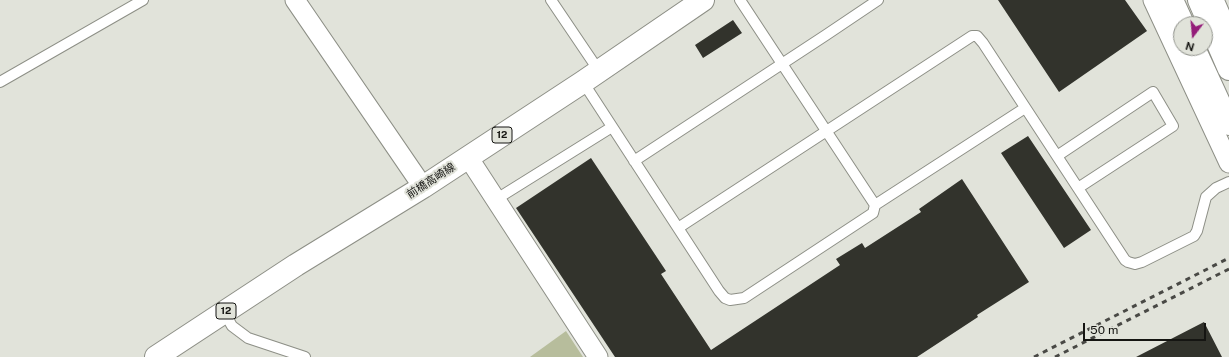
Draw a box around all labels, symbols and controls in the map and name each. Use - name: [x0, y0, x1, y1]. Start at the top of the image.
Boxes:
- north arrow: [1173, 16, 1213, 56]
- text: N: [1184, 40, 1196, 54]
- road number: 12: [492, 127, 512, 143]
- street label: 前橋高崎線: [404, 160, 458, 202]
- road number: 12: [216, 303, 236, 319]
- scale bar: [1085, 315, 1208, 341]
- text: 50 m: [1090, 323, 1118, 337]

